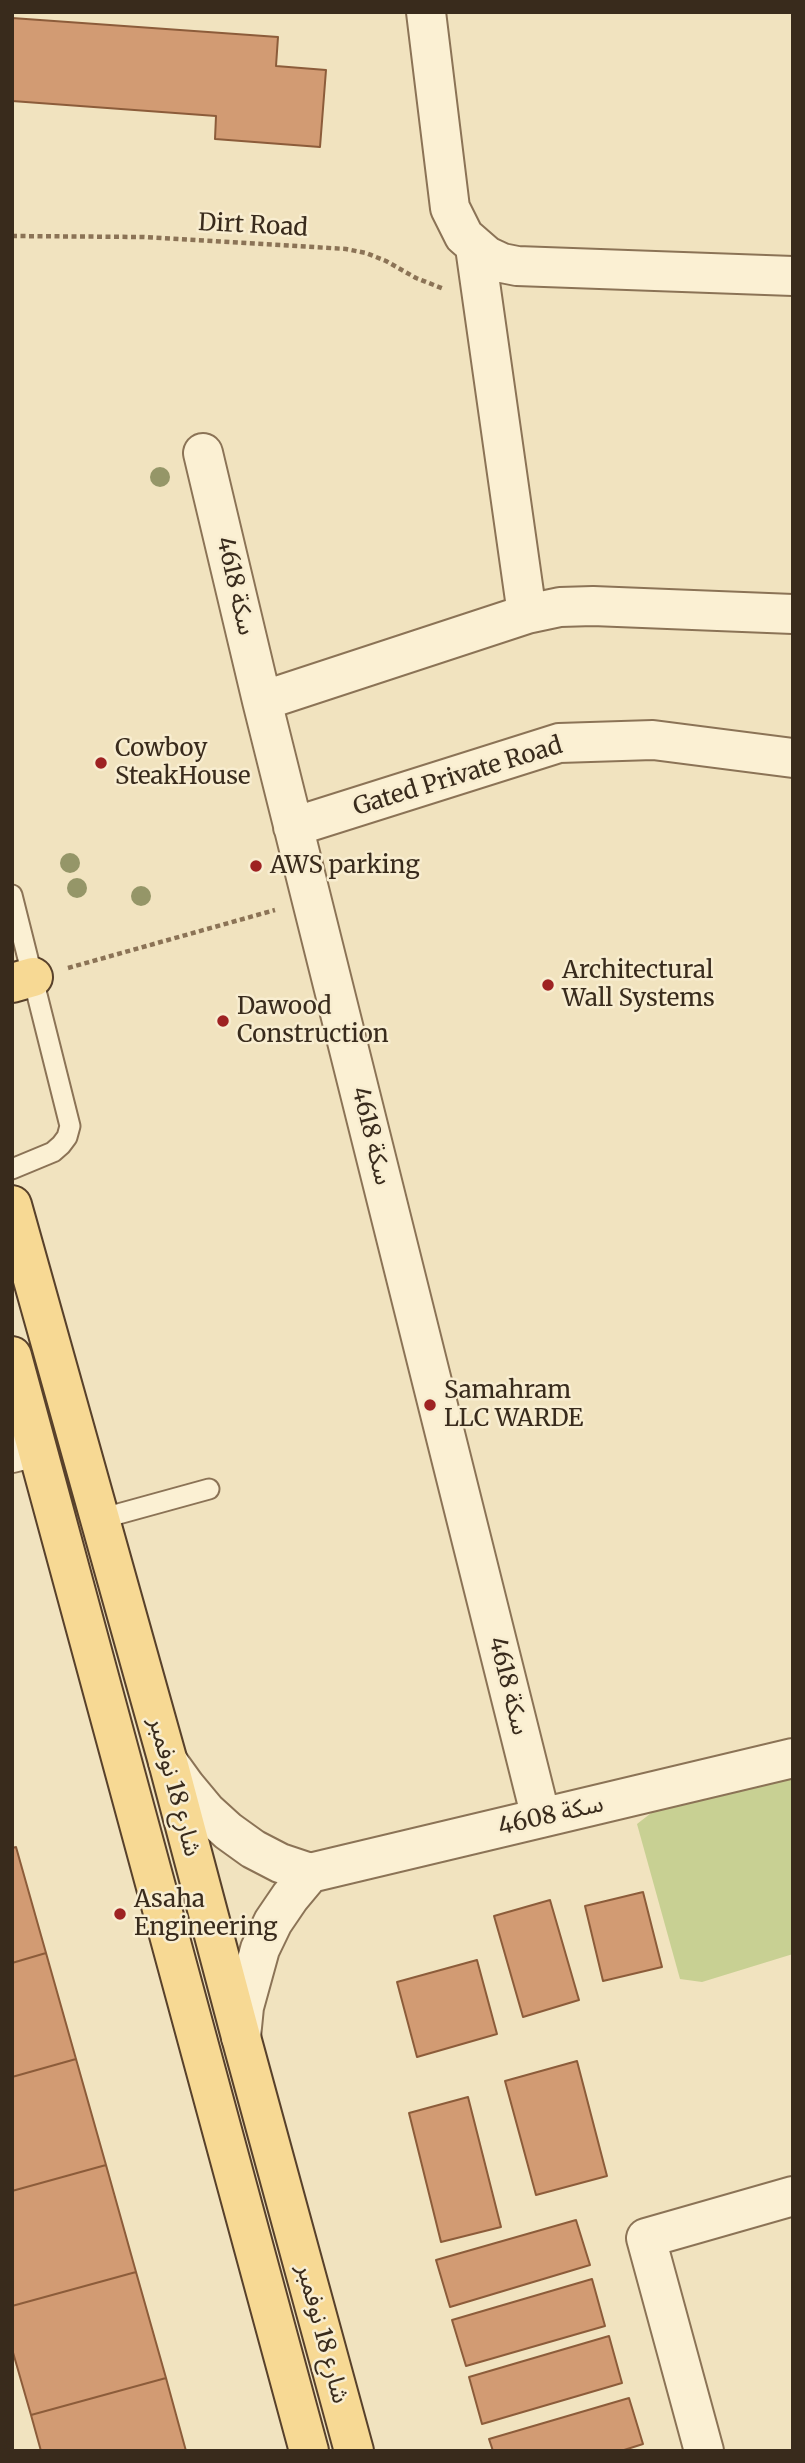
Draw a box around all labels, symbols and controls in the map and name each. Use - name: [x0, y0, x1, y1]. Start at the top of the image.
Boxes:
- street label: Dirt Road: [197, 209, 309, 243]
- street label: سكة 4618: [210, 534, 260, 638]
- street label: Gated Private Road: [350, 731, 566, 823]
- place label: Cowboy SteakHouse: [115, 735, 251, 791]
- marker: Cowboy SteakHouse: [93, 755, 109, 771]
- place label: AWS parking: [270, 852, 420, 880]
- marker: AWS parking: [248, 858, 264, 874]
- place label: Architectural Wall Systems: [562, 957, 715, 1013]
- marker: Architectural Wall Systems: [540, 977, 556, 993]
- place label: Dawood Construction: [237, 993, 389, 1049]
- marker: Dawood Construction: [215, 1013, 231, 1029]
- street label: سكة 4618: [345, 1084, 397, 1188]
- place label: Samahram LLC WARDE: [444, 1377, 583, 1433]
- marker: Samahram LLC WARDE: [422, 1397, 438, 1413]
- street label: سكة 4618: [482, 1634, 534, 1738]
- street label: شارع 18 نوفمبر: [142, 1714, 206, 1860]
- street label: سكة 4608: [496, 1790, 606, 1842]
- place label: Asaha Engineering: [134, 1886, 278, 1942]
- marker: Asaha Engineering: [112, 1906, 128, 1922]
- street label: شارع 18 نوفمبر: [290, 2261, 354, 2407]

